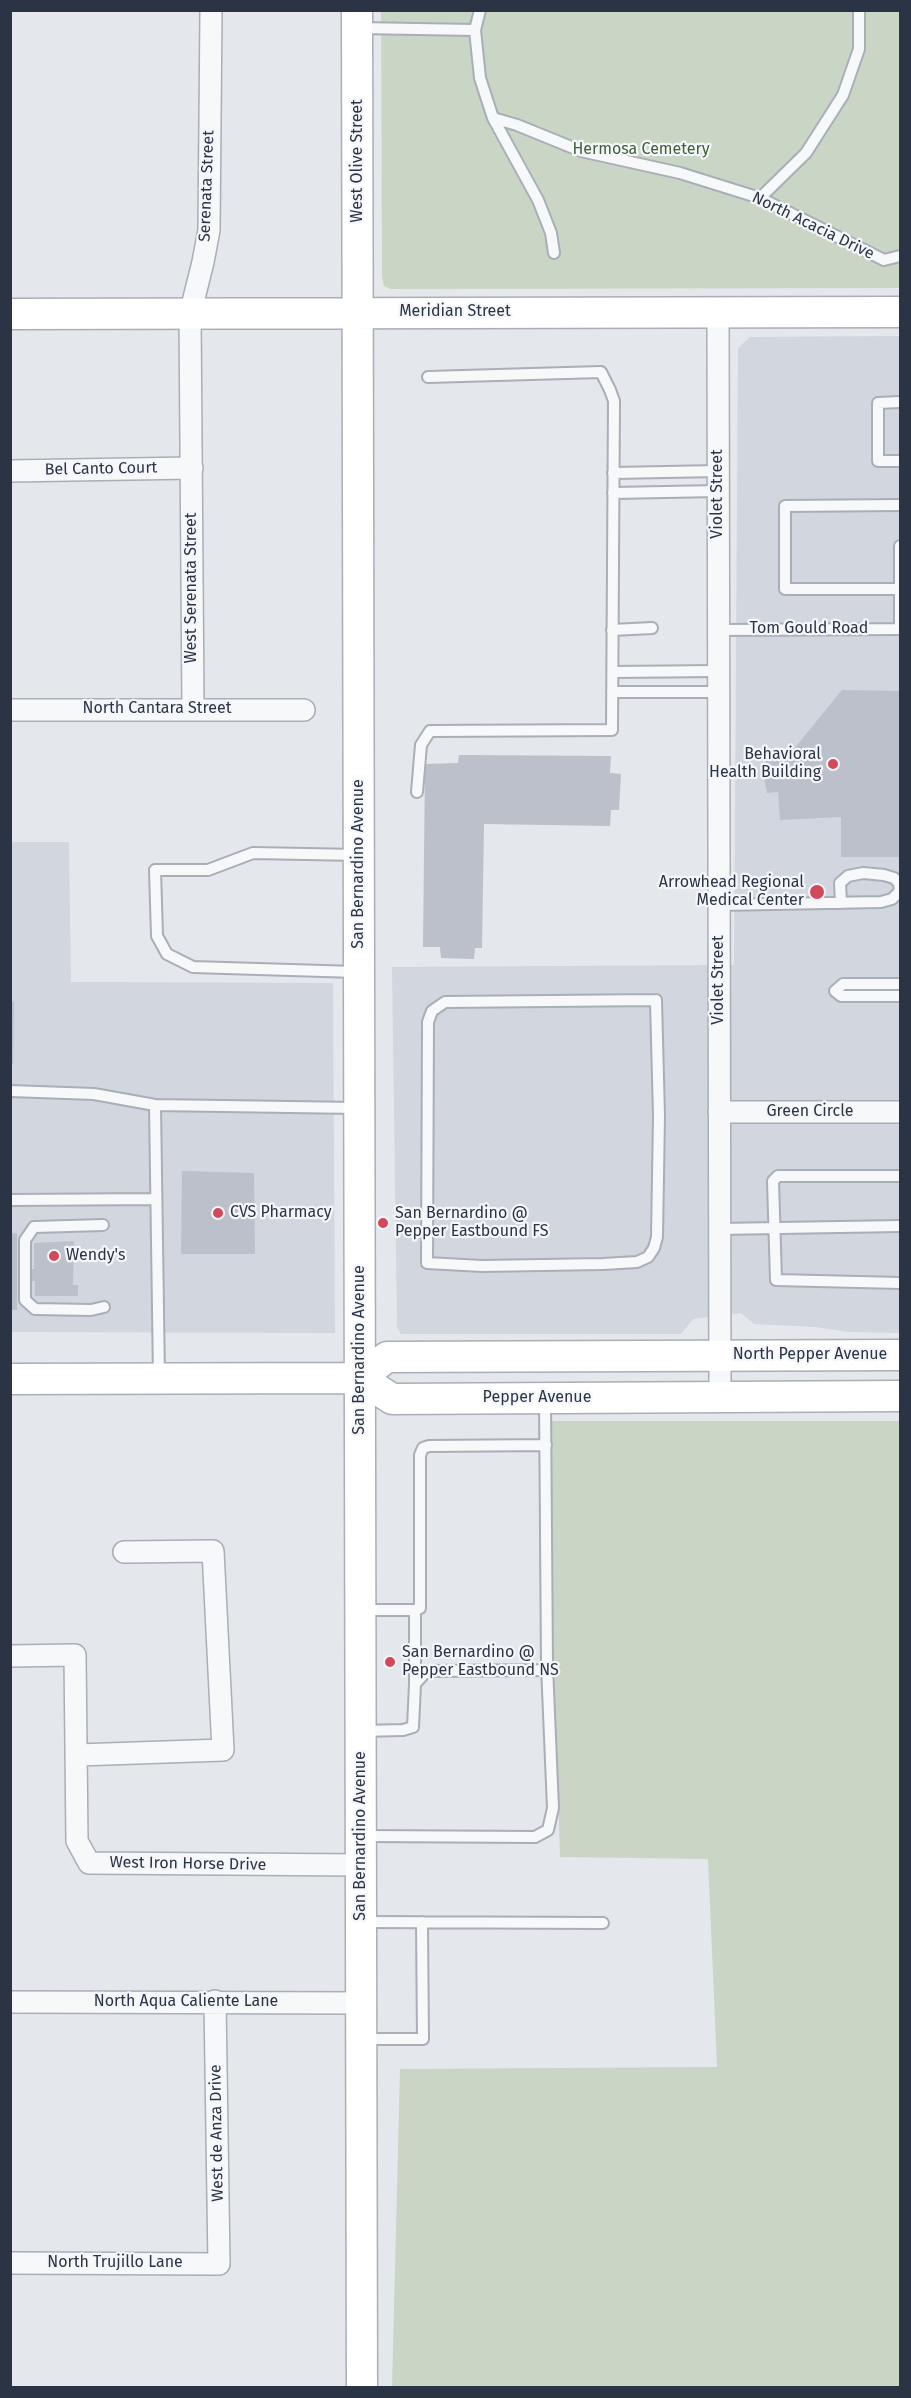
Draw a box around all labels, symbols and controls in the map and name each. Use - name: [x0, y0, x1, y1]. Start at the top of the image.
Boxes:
- street label: West Olive Street: [348, 99, 368, 223]
- street label: Serenata Street: [195, 130, 219, 242]
- park label: Hermosa Cemetery: [572, 140, 710, 160]
- street label: North Acacia Drive: [749, 188, 877, 264]
- street label: Meridian Street: [399, 302, 511, 322]
- street label: Violet Street: [708, 449, 728, 539]
- street label: Bel Canto Court: [45, 458, 157, 480]
- street label: West Serenata Street: [182, 512, 202, 664]
- street label: Tom Gould Road: [750, 619, 868, 639]
- street label: North Cantara Street: [82, 699, 232, 719]
- place label: Behavioral Health Building: [709, 745, 821, 783]
- marker: Behavioral Health Building: [826, 757, 840, 771]
- street label: San Bernardino Avenue: [349, 779, 369, 949]
- place label: Arrowhead Regional Medical Center: [659, 873, 804, 911]
- marker: Arrowhead Regional Medical Center: [808, 883, 826, 901]
- street label: Violet Street: [709, 935, 729, 1025]
- street label: Green Circle: [767, 1102, 853, 1122]
- place label: CVS Pharmacy: [230, 1203, 332, 1223]
- place label: San Bernardino @ Pepper Eastbound FS: [395, 1204, 548, 1242]
- marker: CVS Pharmacy: [211, 1206, 225, 1220]
- marker: San Bernardino @ Pepper Eastbound FS: [376, 1216, 390, 1230]
- place label: Wendy's: [66, 1246, 125, 1266]
- marker: Wendy's: [47, 1249, 61, 1263]
- street label: San Bernardino Avenue: [350, 1265, 370, 1435]
- street label: North Pepper Avenue: [733, 1345, 887, 1365]
- street label: Pepper Avenue: [483, 1388, 591, 1408]
- place label: San Bernardino @ Pepper Eastbound NS: [402, 1643, 559, 1681]
- marker: San Bernardino @ Pepper Eastbound NS: [383, 1655, 397, 1669]
- street label: San Bernardino Avenue: [351, 1751, 371, 1921]
- street label: West Iron Horse Drive: [109, 1853, 267, 1875]
- street label: North Aqua Caliente Lane: [94, 1992, 278, 2012]
- street label: West de Anza Drive: [206, 2064, 228, 2202]
- street label: North Trujillo Lane: [47, 2253, 183, 2273]

